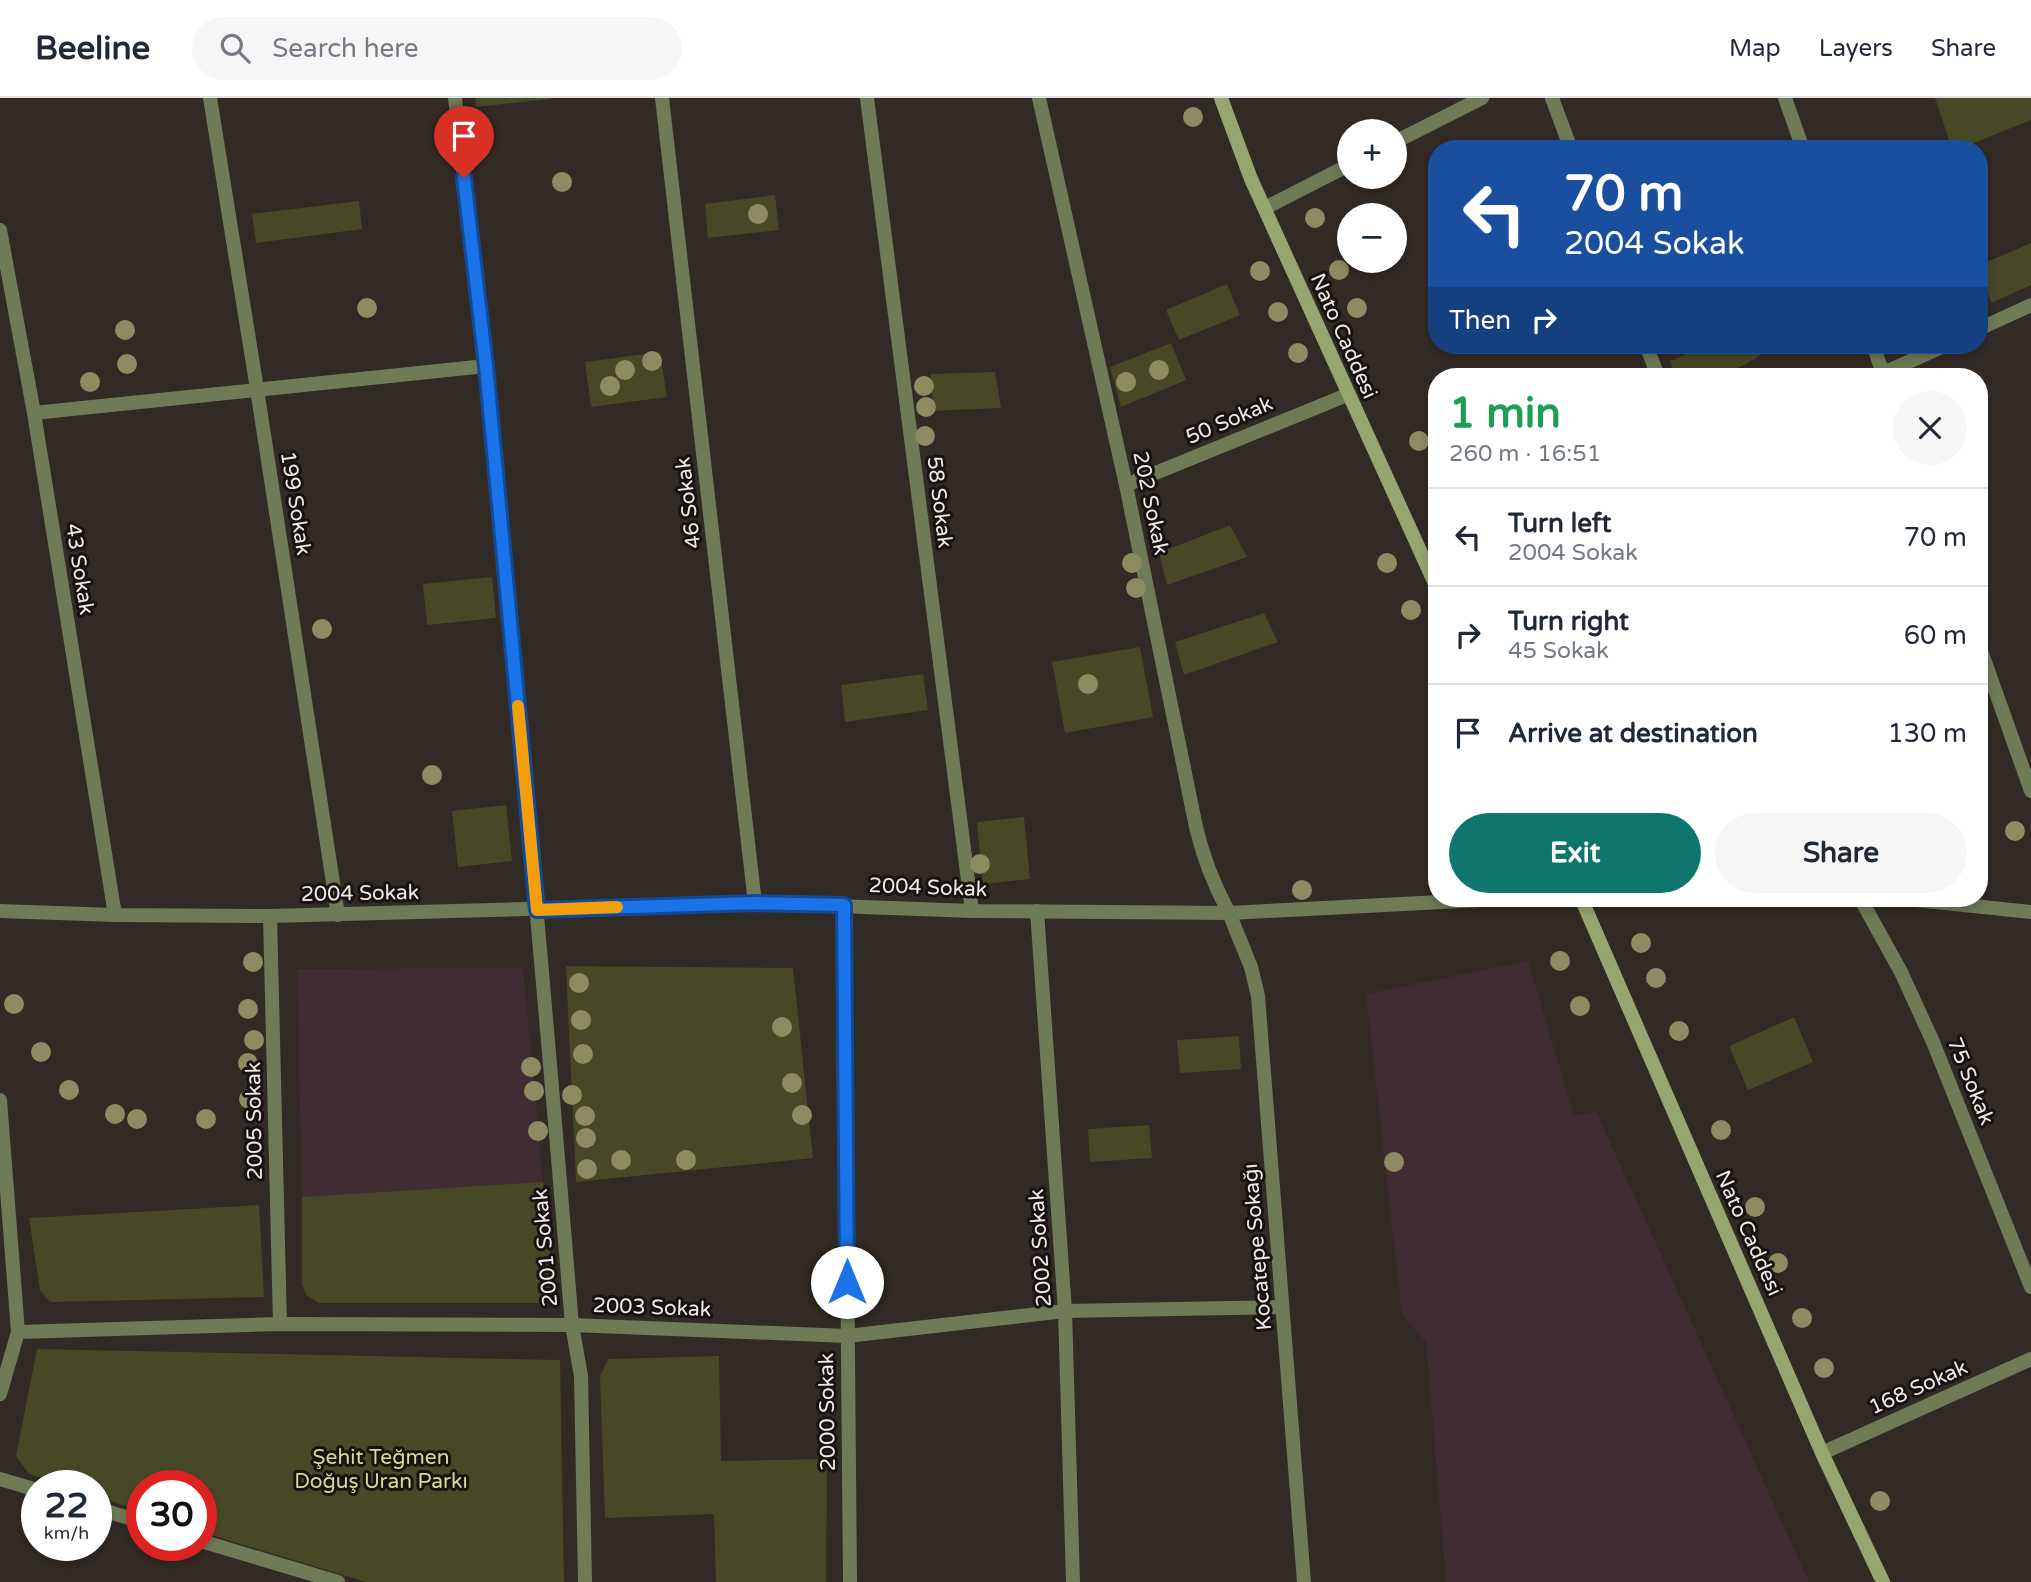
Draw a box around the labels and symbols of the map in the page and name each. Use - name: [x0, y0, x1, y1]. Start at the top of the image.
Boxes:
- pin: [434, 106, 494, 178]
- street label: Nato Caddesi: [1305, 270, 1382, 403]
- street label: 50 Sokak: [1182, 391, 1276, 450]
- street label: 199 Sokak: [275, 449, 316, 557]
- street label: 202 Sokak: [1127, 449, 1174, 557]
- street label: 58 Sokak: [921, 455, 958, 549]
- street label: 46 Sokak: [670, 456, 707, 550]
- street label: 43 Sokak: [60, 522, 99, 616]
- street label: 2004 Sokak: [868, 873, 988, 902]
- street label: 2004 Sokak: [301, 880, 419, 907]
- street label: 75 Sokak: [1942, 1034, 1999, 1129]
- street label: 2005 Sokak: [241, 1062, 268, 1180]
- street label: Kocatepe Sokağı: [1238, 1163, 1277, 1331]
- street label: Nato Caddesi: [1710, 1167, 1787, 1300]
- street label: 2001 Sokak: [528, 1188, 563, 1308]
- street label: 2002 Sokak: [1024, 1188, 1057, 1308]
- position arrow: [810, 1245, 884, 1319]
- street label: 2003 Sokak: [592, 1293, 712, 1322]
- street label: 2000 Sokak: [814, 1353, 841, 1471]
- street label: 168 Sokak: [1865, 1355, 1971, 1420]
- park label: Şehit Teğmen Doğuş Uran Parkı: [294, 1445, 468, 1494]
- speed limit sign: 30: [126, 1470, 217, 1561]

